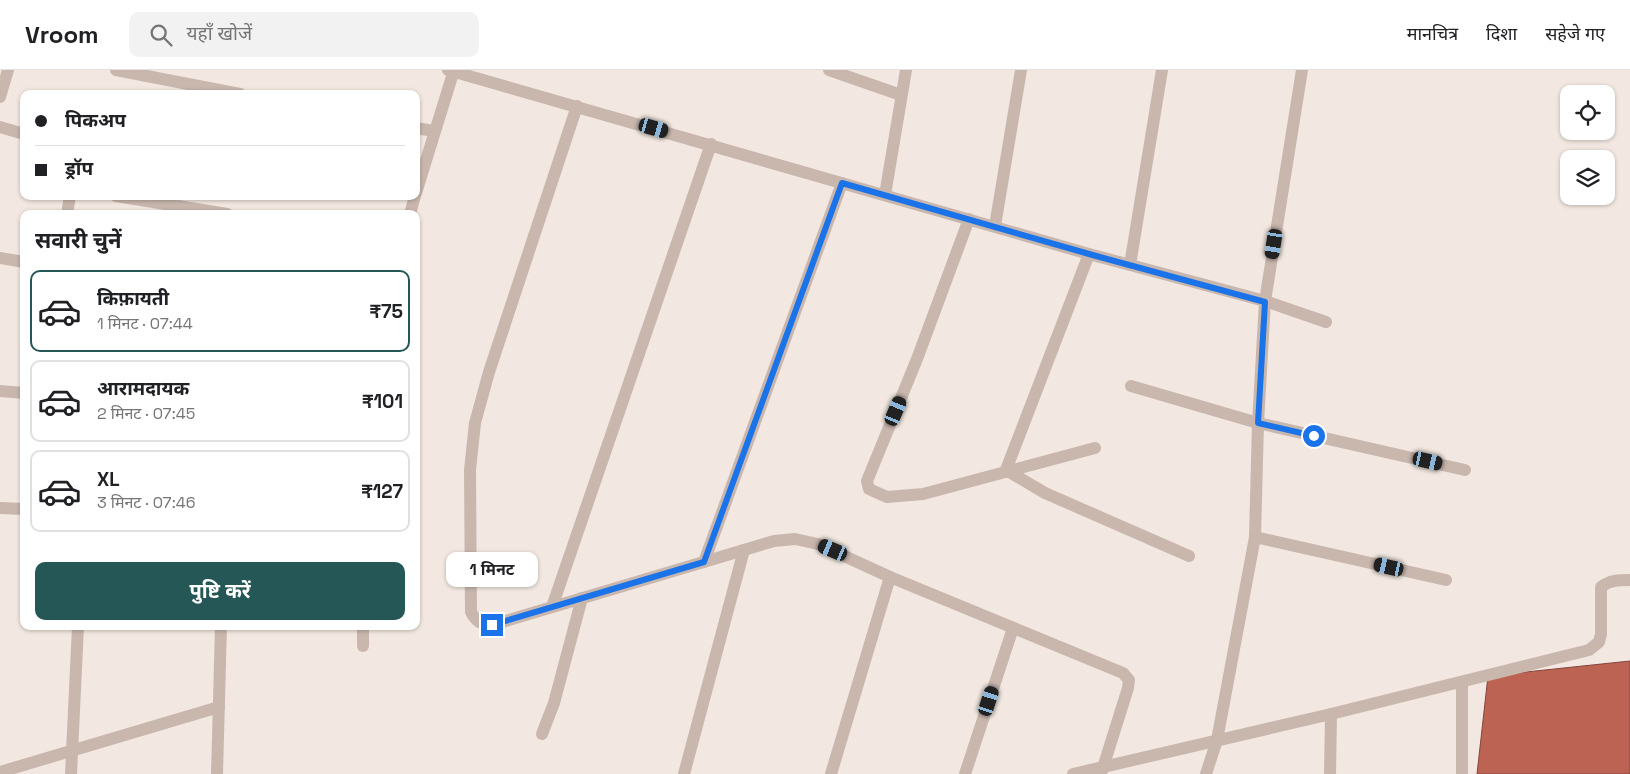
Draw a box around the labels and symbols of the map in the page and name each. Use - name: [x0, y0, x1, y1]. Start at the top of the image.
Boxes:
- car: [637, 117, 670, 139]
- car: [1264, 228, 1283, 260]
- car: [883, 394, 908, 428]
- route start: [1303, 425, 1325, 447]
- car: [1411, 450, 1444, 472]
- car: [816, 537, 849, 563]
- callout: 1 मिनट: [446, 552, 538, 588]
- car: [1372, 556, 1405, 578]
- route end: [481, 614, 503, 636]
- car: [977, 684, 1000, 718]

